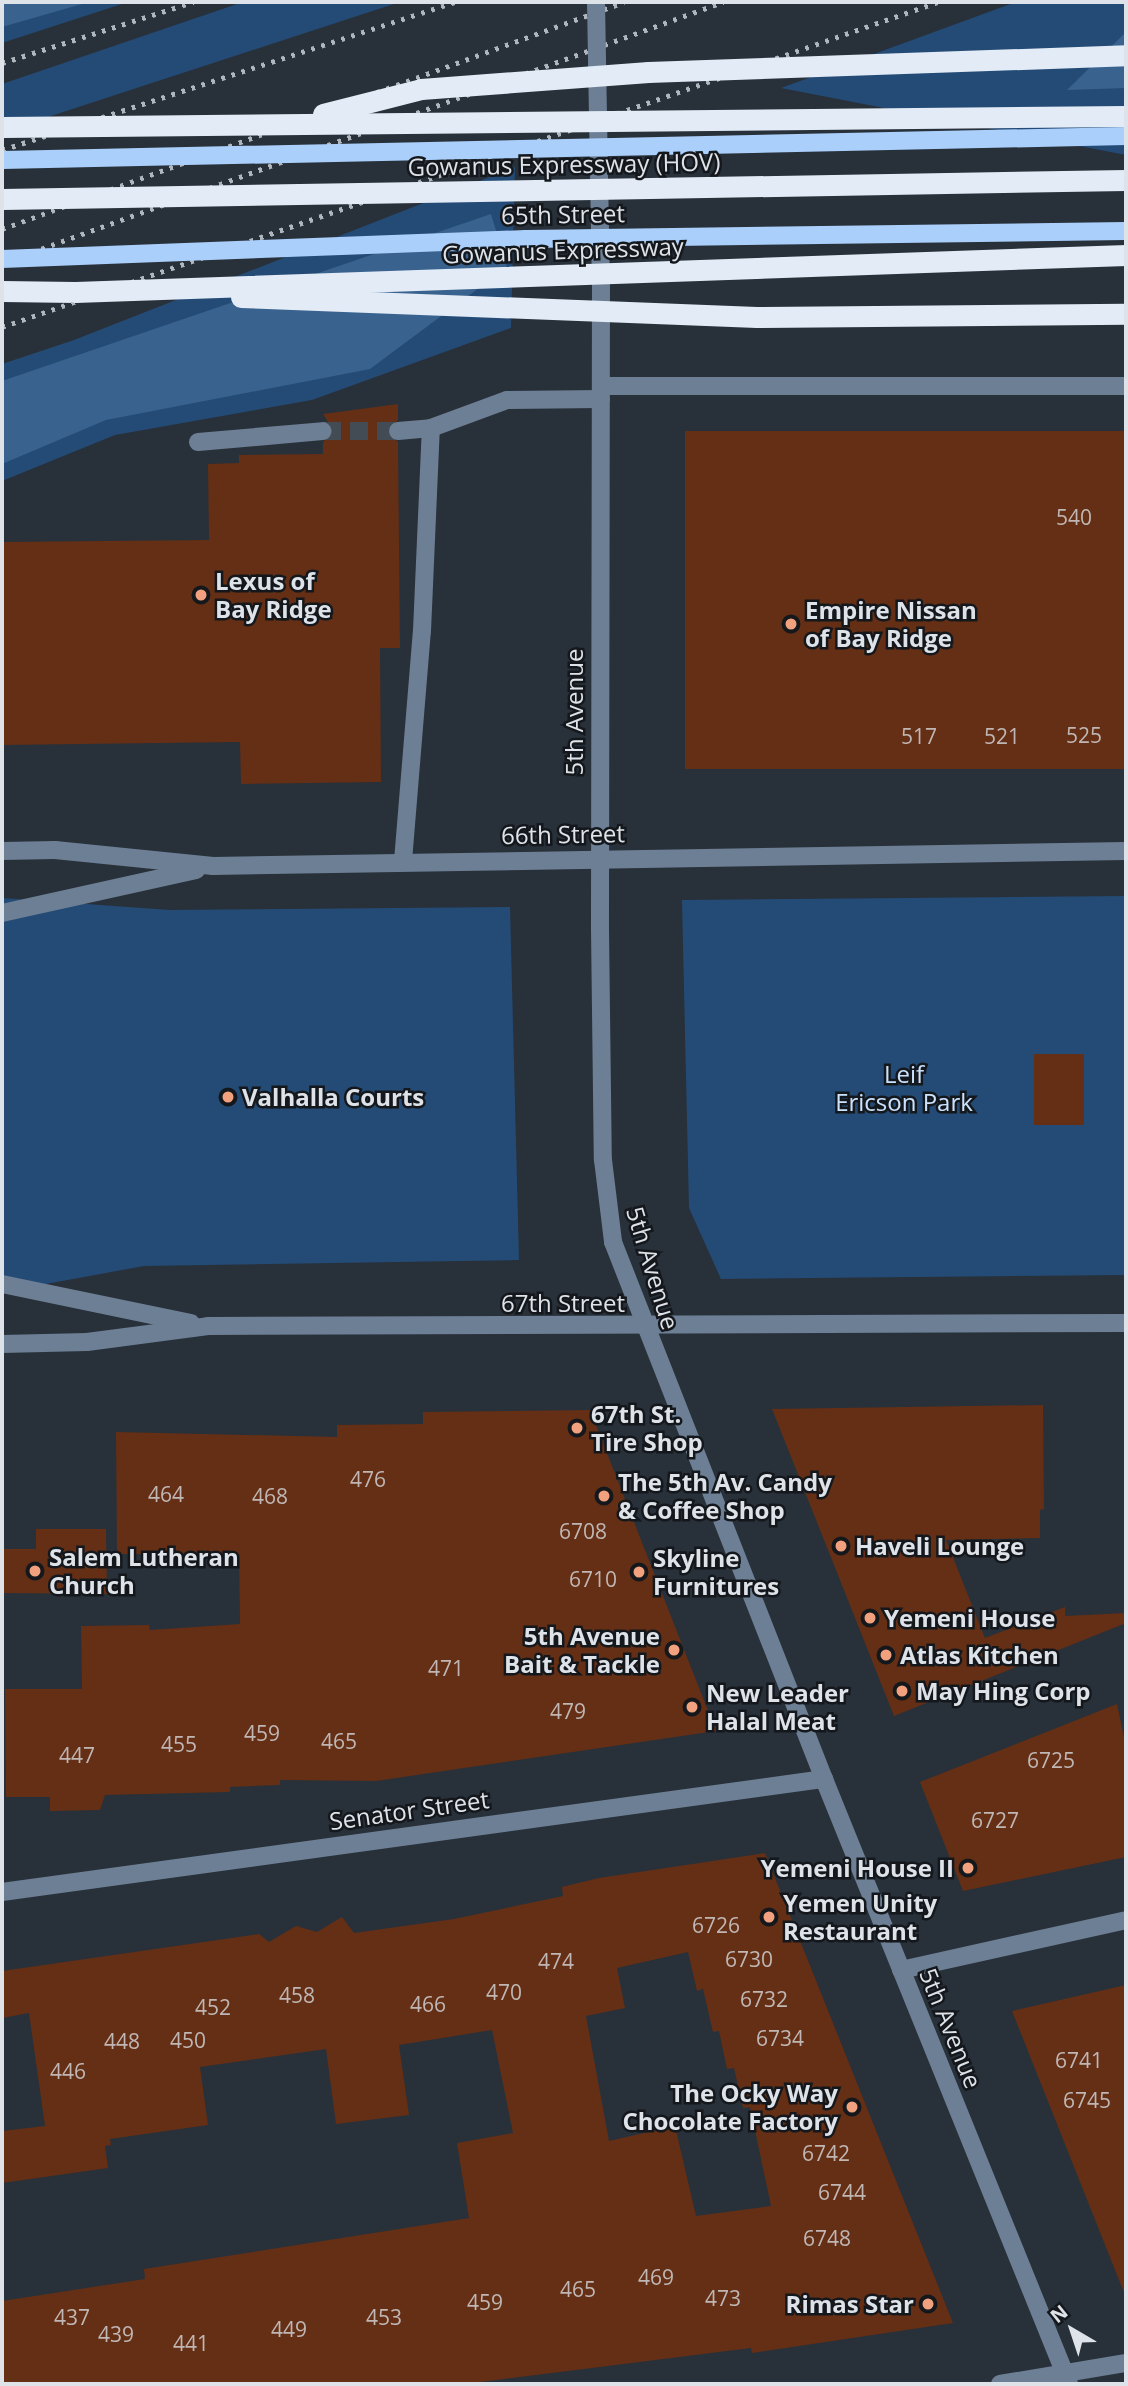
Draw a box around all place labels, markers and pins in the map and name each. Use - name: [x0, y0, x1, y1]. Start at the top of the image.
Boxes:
- place label: Lexus of Bay Ridge: [215, 567, 332, 623]
- marker: Lexus of Bay Ridge: [193, 587, 209, 603]
- place label: Empire Nissan of Bay Ridge: [805, 596, 977, 652]
- marker: Empire Nissan of Bay Ridge: [783, 616, 799, 632]
- place label: Valhalla Courts: [242, 1083, 424, 1111]
- marker: Valhalla Courts: [220, 1089, 236, 1105]
- place label: 67th St. Tire Shop: [591, 1400, 703, 1456]
- marker: 67th St. Tire Shop: [569, 1420, 585, 1436]
- place label: The 5th Av. Candy & Coffee Shop: [618, 1468, 832, 1524]
- marker: The 5th Av. Candy & Coffee Shop: [596, 1488, 612, 1504]
- place label: Haveli Lounge: [855, 1532, 1024, 1560]
- marker: Haveli Lounge: [833, 1538, 849, 1554]
- place label: Salem Lutheran Church: [49, 1543, 239, 1599]
- place label: Skyline Furnitures: [653, 1544, 779, 1600]
- marker: Salem Lutheran Church: [27, 1563, 43, 1579]
- marker: Skyline Furnitures: [631, 1564, 647, 1580]
- place label: Yemeni House: [884, 1604, 1055, 1632]
- marker: Yemeni House: [862, 1610, 878, 1626]
- place label: 5th Avenue Bait & Tackle: [504, 1622, 660, 1678]
- place label: Atlas Kitchen: [900, 1641, 1059, 1669]
- marker: 5th Avenue Bait & Tackle: [666, 1642, 682, 1658]
- marker: Atlas Kitchen: [878, 1647, 894, 1663]
- place label: May Hing Corp: [916, 1677, 1091, 1705]
- place label: New Leader Halal Meat: [706, 1679, 849, 1735]
- marker: May Hing Corp: [894, 1683, 910, 1699]
- marker: New Leader Halal Meat: [684, 1699, 700, 1715]
- place label: Yemeni House II: [761, 1854, 954, 1882]
- marker: Yemeni House II: [960, 1860, 976, 1876]
- place label: Yemen Unity Restaurant: [783, 1889, 937, 1945]
- marker: Yemen Unity Restaurant: [761, 1909, 777, 1925]
- place label: The Ocky Way Chocolate Factory: [622, 2079, 838, 2135]
- marker: The Ocky Way Chocolate Factory: [844, 2099, 860, 2115]
- place label: Rimas Star: [786, 2290, 914, 2318]
- marker: Rimas Star: [920, 2296, 936, 2312]

